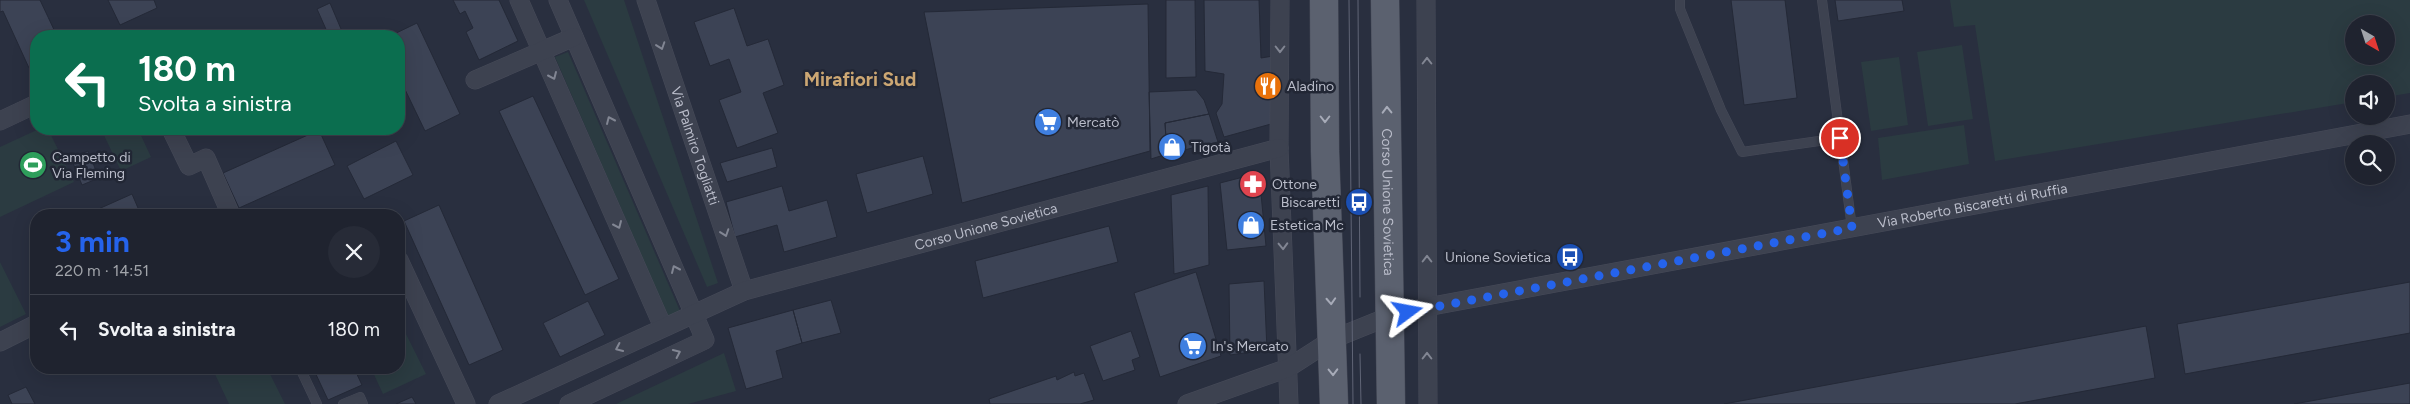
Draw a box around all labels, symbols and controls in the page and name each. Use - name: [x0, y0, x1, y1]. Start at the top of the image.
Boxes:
- north arrow: [2345, 15, 2395, 65]
- map controls: [2345, 15, 2395, 185]
- one-way arrow: [655, 41, 665, 50]
- one-way arrow: [1275, 45, 1285, 53]
- text: 180 m: [138, 48, 236, 90]
- icon: left: [55, 50, 120, 115]
- one-way arrow: [1422, 57, 1432, 64]
- district label: Mirafiori Sud: [804, 68, 916, 91]
- one-way arrow: [547, 71, 558, 80]
- restaurant icon: Aladino: [1253, 71, 1283, 101]
- button: sound: [2345, 75, 2395, 125]
- place label: Aladino: [1287, 78, 1334, 95]
- street label: Via Palmiro Togliatti: [667, 85, 723, 207]
- text: Svolta a sinistra: [138, 90, 292, 117]
- one-way arrow: [1381, 106, 1392, 114]
- supermarket icon: Mercatò: [1033, 107, 1063, 137]
- place label: Mercatò: [1067, 114, 1119, 131]
- one-way arrow: [1320, 115, 1330, 123]
- one-way arrow: [606, 116, 617, 125]
- pin: [1819, 117, 1861, 159]
- icon: arrive: [1826, 124, 1854, 152]
- street label: Corso Unione Sovietica: [1378, 128, 1398, 276]
- shop icon: Tigotà: [1157, 132, 1187, 162]
- button: search: [2345, 135, 2395, 185]
- place label: Tigotà: [1191, 139, 1231, 156]
- place label: Campetto di Via Fleming: [52, 149, 131, 182]
- sports icon: Campetto di Via Fleming: [18, 150, 48, 180]
- pharmacy icon: Ottone: [1238, 169, 1268, 199]
- place label: Ottone: [1272, 176, 1317, 193]
- street label: Via Roberto Biscaretti di Ruffia: [1876, 179, 2069, 231]
- bus stop icon: Biscaretti: [1344, 187, 1374, 217]
- place label: Biscaretti: [1281, 194, 1340, 211]
- street label: Corso Unione Sovietica: [913, 199, 1059, 254]
- shop icon: Estetica Mc: [1236, 210, 1266, 240]
- place label: Estetica Mc: [1270, 217, 1344, 234]
- one-way arrow: [612, 220, 623, 229]
- text: 3 min: [55, 223, 130, 260]
- button: close: [328, 226, 380, 278]
- one-way arrow: [719, 229, 729, 237]
- one-way arrow: [1278, 242, 1289, 250]
- bus stop icon: Unione Sovietica: [1555, 242, 1585, 272]
- place label: Unione Sovietica: [1445, 249, 1551, 266]
- one-way arrow: [1422, 254, 1432, 262]
- text: 220 m · 14:51: [55, 261, 149, 280]
- one-way arrow: [671, 265, 682, 274]
- position arrow: [1381, 285, 1433, 337]
- one-way arrow: [1326, 297, 1337, 305]
- icon: left: [55, 316, 83, 344]
- text: Svolta a sinistra: [98, 318, 236, 341]
- text: 180 m: [327, 318, 380, 341]
- supermarket icon: In's Mercato: [1178, 331, 1208, 361]
- place label: In's Mercato: [1212, 338, 1289, 355]
- one-way arrow: [615, 342, 624, 352]
- one-way arrow: [672, 349, 681, 360]
- one-way arrow: [1422, 351, 1432, 359]
- one-way arrow: [1328, 368, 1339, 376]

